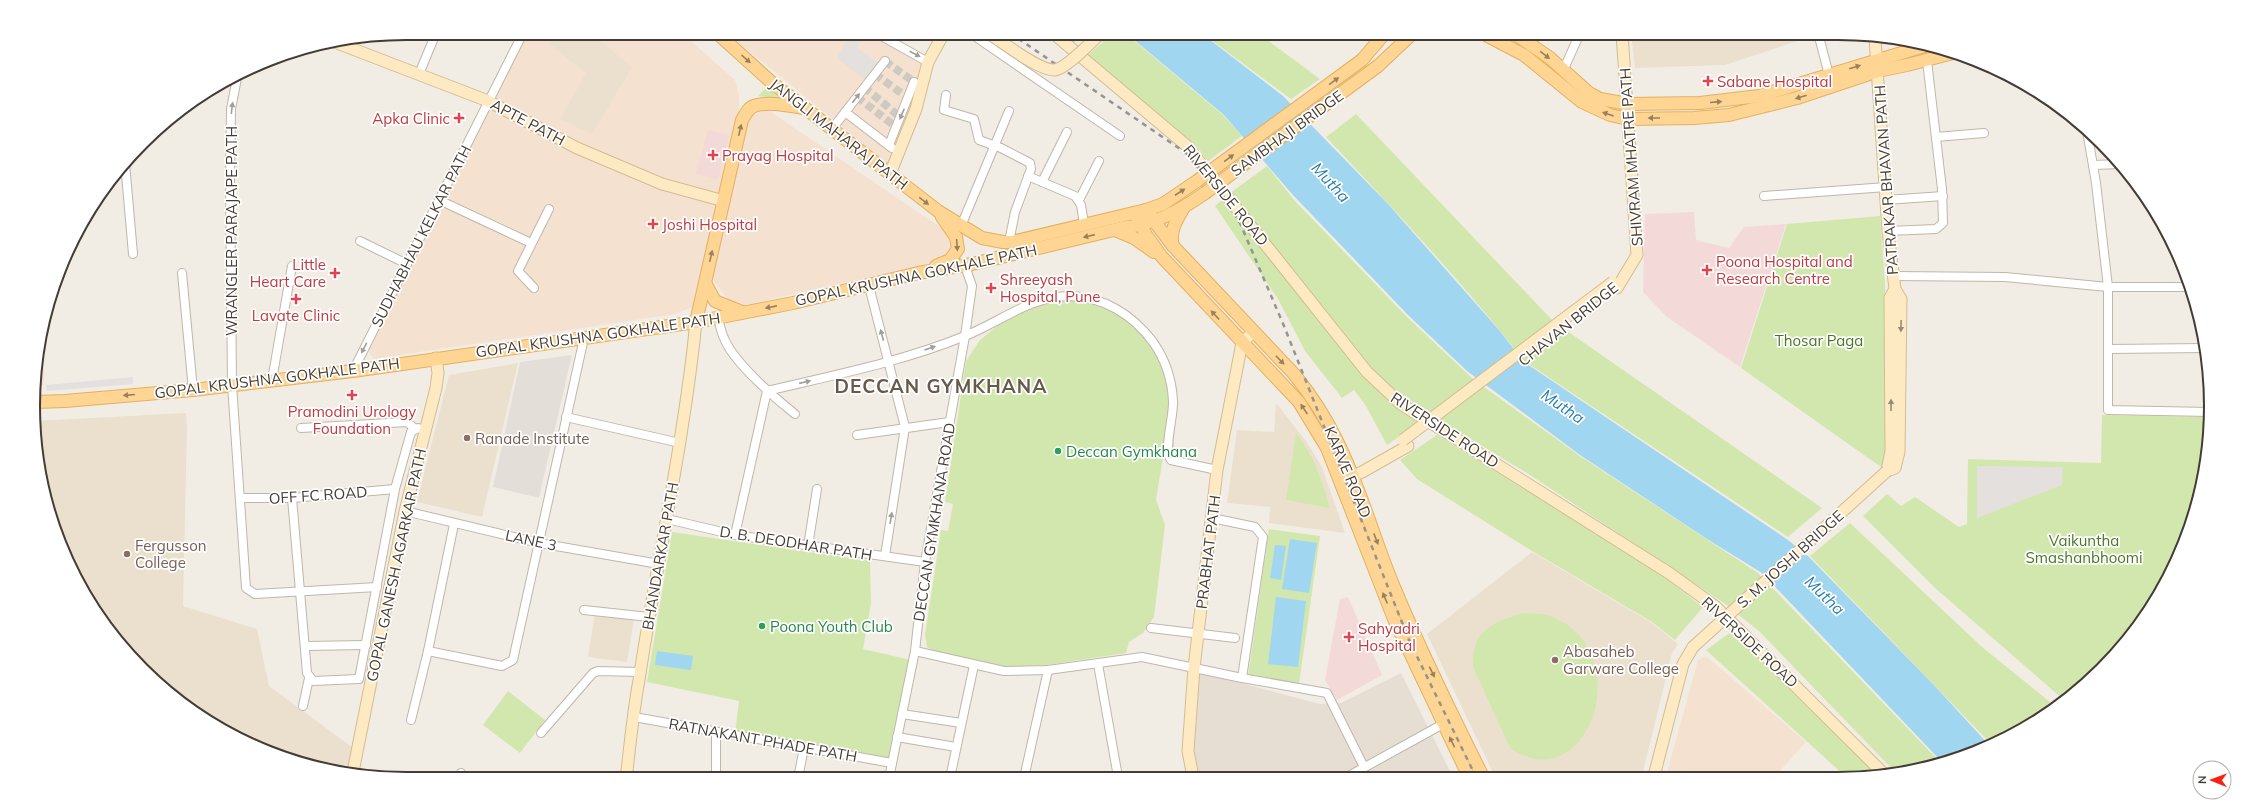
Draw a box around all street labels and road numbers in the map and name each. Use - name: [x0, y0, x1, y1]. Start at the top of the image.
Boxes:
- street label: SHIVRAM MHATRE PATH: [1615, 67, 1647, 247]
- street label: JANGLI MAHARAJ PATH: [766, 74, 912, 194]
- street label: PATRAKAR BHAVAN PATH: [1870, 85, 1902, 275]
- street label: SAMBHAJI BRIDGE: [1227, 86, 1347, 180]
- street label: APTE PATH: [488, 94, 568, 150]
- street label: WRANGLER PARAJAPE PATH: [222, 126, 241, 336]
- street label: RIVERSIDE ROAD: [1179, 140, 1273, 250]
- street label: SUDHABHAU KELKAR PATH: [367, 142, 475, 330]
- street label: GOPAL KRUSHNA GOKHALE PATH: [793, 240, 1039, 310]
- street label: CHAVAN BRIDGE: [1514, 278, 1622, 370]
- street label: GOPAL KRUSHNA GOKHALE PATH: [474, 308, 722, 362]
- street label: GOPAL KRUSHNA GOKHALE PATH: [153, 354, 401, 402]
- street label: RIVERSIDE ROAD: [1387, 388, 1503, 472]
- street label: DECCAN GYMKHANA ROAD: [909, 421, 959, 623]
- street label: KARVE ROAD: [1320, 423, 1376, 521]
- street label: GOPAL GANESH AGARKAR PATH: [362, 447, 430, 683]
- street label: BHANDARKAR PATH: [638, 481, 682, 631]
- street label: OFF FC ROAD: [268, 482, 368, 508]
- street label: PRABHAT PATH: [1192, 494, 1224, 610]
- street label: S. M. JOSHI BRIDGE: [1733, 506, 1848, 612]
- street label: D. B. DEODHAR PATH: [718, 522, 874, 564]
- street label: LANE 3: [504, 525, 558, 555]
- street label: RIVERSIDE ROAD: [1698, 592, 1802, 692]
- street label: RATNAKANT PHADE PATH: [667, 714, 859, 766]

